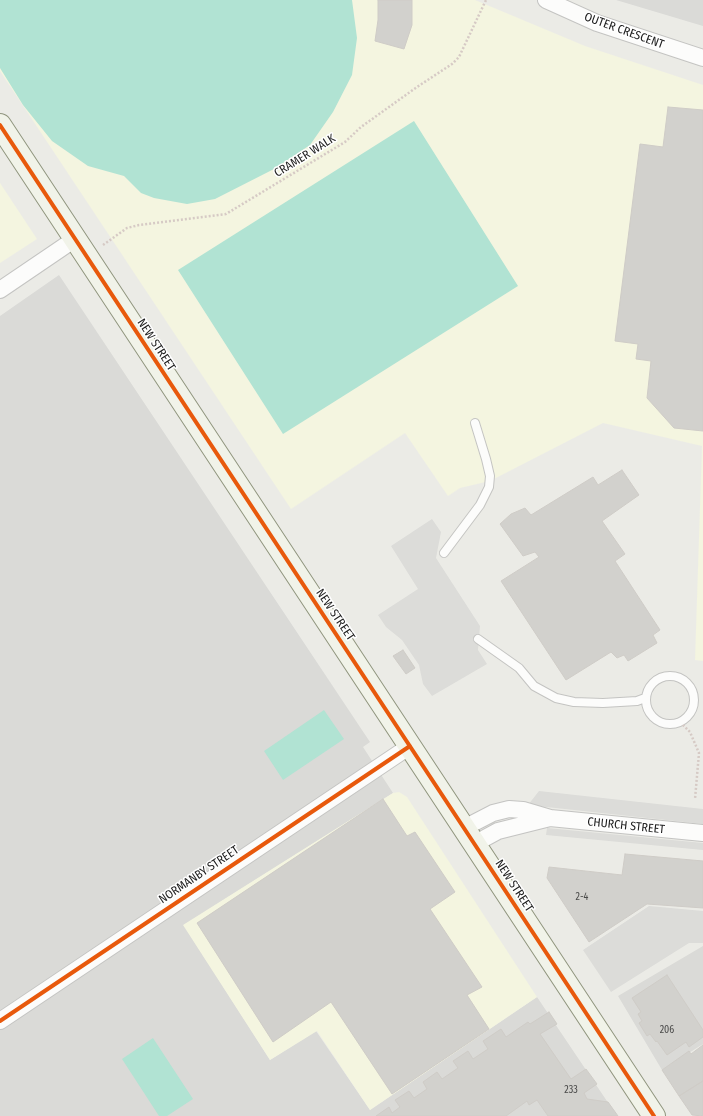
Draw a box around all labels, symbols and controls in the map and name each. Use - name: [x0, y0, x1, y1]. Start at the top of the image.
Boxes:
- street label: OUTER CRESCENT: [582, 10, 666, 52]
- street label: CRAMER WALK: [272, 131, 338, 181]
- street label: NEW STREET: [134, 316, 178, 374]
- street label: NEW STREET: [312, 586, 358, 644]
- street label: CHURCH STREET: [587, 815, 665, 837]
- street label: NORMANBY STREET: [156, 843, 242, 907]
- street label: NEW STREET: [492, 857, 536, 915]
- house number: 2-4: [576, 891, 588, 903]
- house number: 206: [660, 1024, 674, 1036]
- house number: 233: [564, 1084, 578, 1096]

